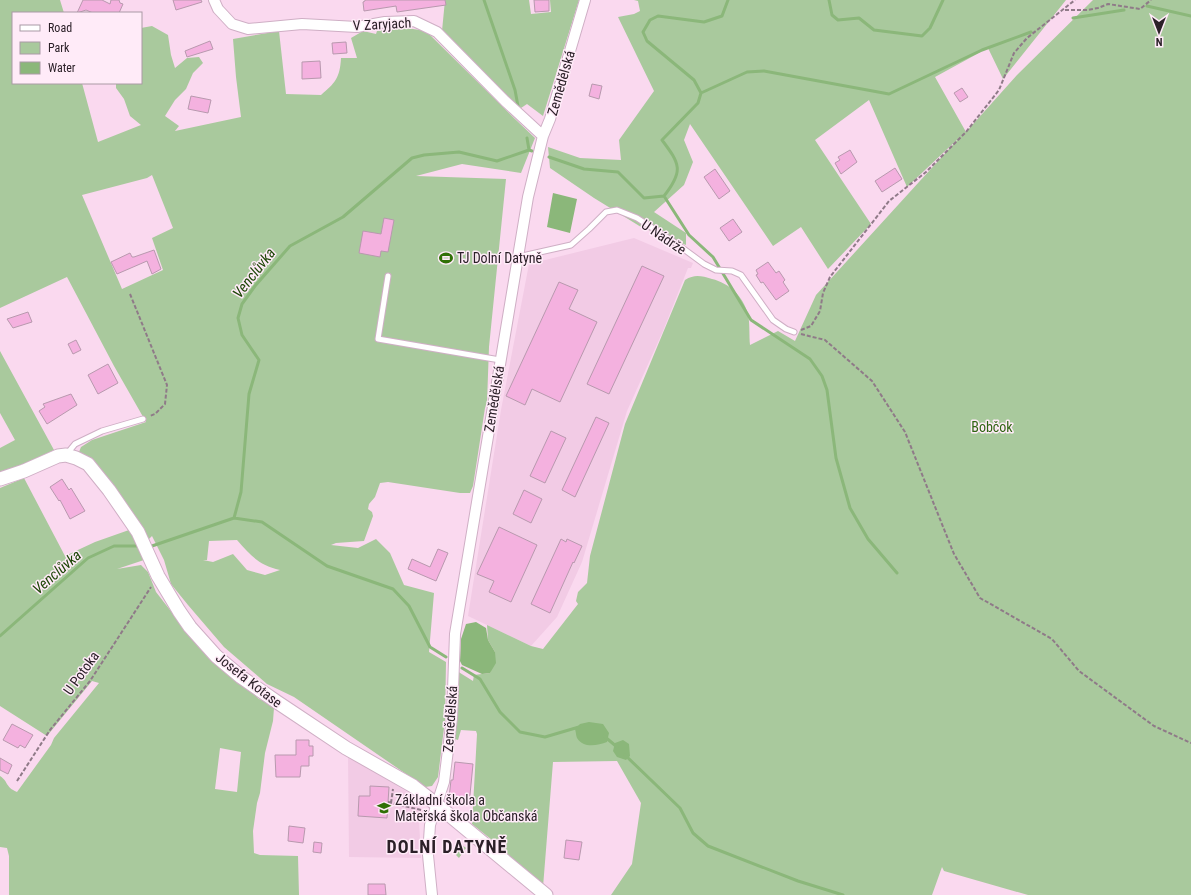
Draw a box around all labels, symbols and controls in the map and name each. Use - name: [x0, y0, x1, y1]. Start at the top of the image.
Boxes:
- legend: [12, 12, 142, 84]
- north arrow: [1139, 12, 1179, 52]
- street label: V Zaryjach: [352, 14, 412, 34]
- text: Road: [48, 21, 72, 35]
- text: N: [1155, 35, 1162, 48]
- text: Park: [48, 41, 70, 55]
- street label: Zemědělská: [544, 49, 578, 117]
- text: Water: [48, 61, 76, 75]
- street label: U Nádrže: [639, 216, 690, 258]
- water label: Venclůvka: [229, 244, 279, 302]
- sports icon: TJ Dolní Datyně: [438, 250, 454, 266]
- place label: TJ Dolní Datyně: [457, 250, 543, 266]
- street label: Zemědělská: [481, 365, 507, 433]
- park label: Bobčok: [971, 419, 1013, 435]
- water label: Venclůvka: [29, 546, 85, 598]
- street label: U Potoka: [60, 648, 102, 698]
- street label: Josefa Kotase: [213, 649, 286, 711]
- street label: Zemědělská: [440, 685, 460, 753]
- place label: Základní škola a Mateřská škola Občanská: [395, 792, 537, 824]
- school or university icon: Základní škola a Mateřská škola Občanská: [376, 800, 392, 816]
- district label: DOLNÍ DATYNĚ: [387, 836, 507, 857]

